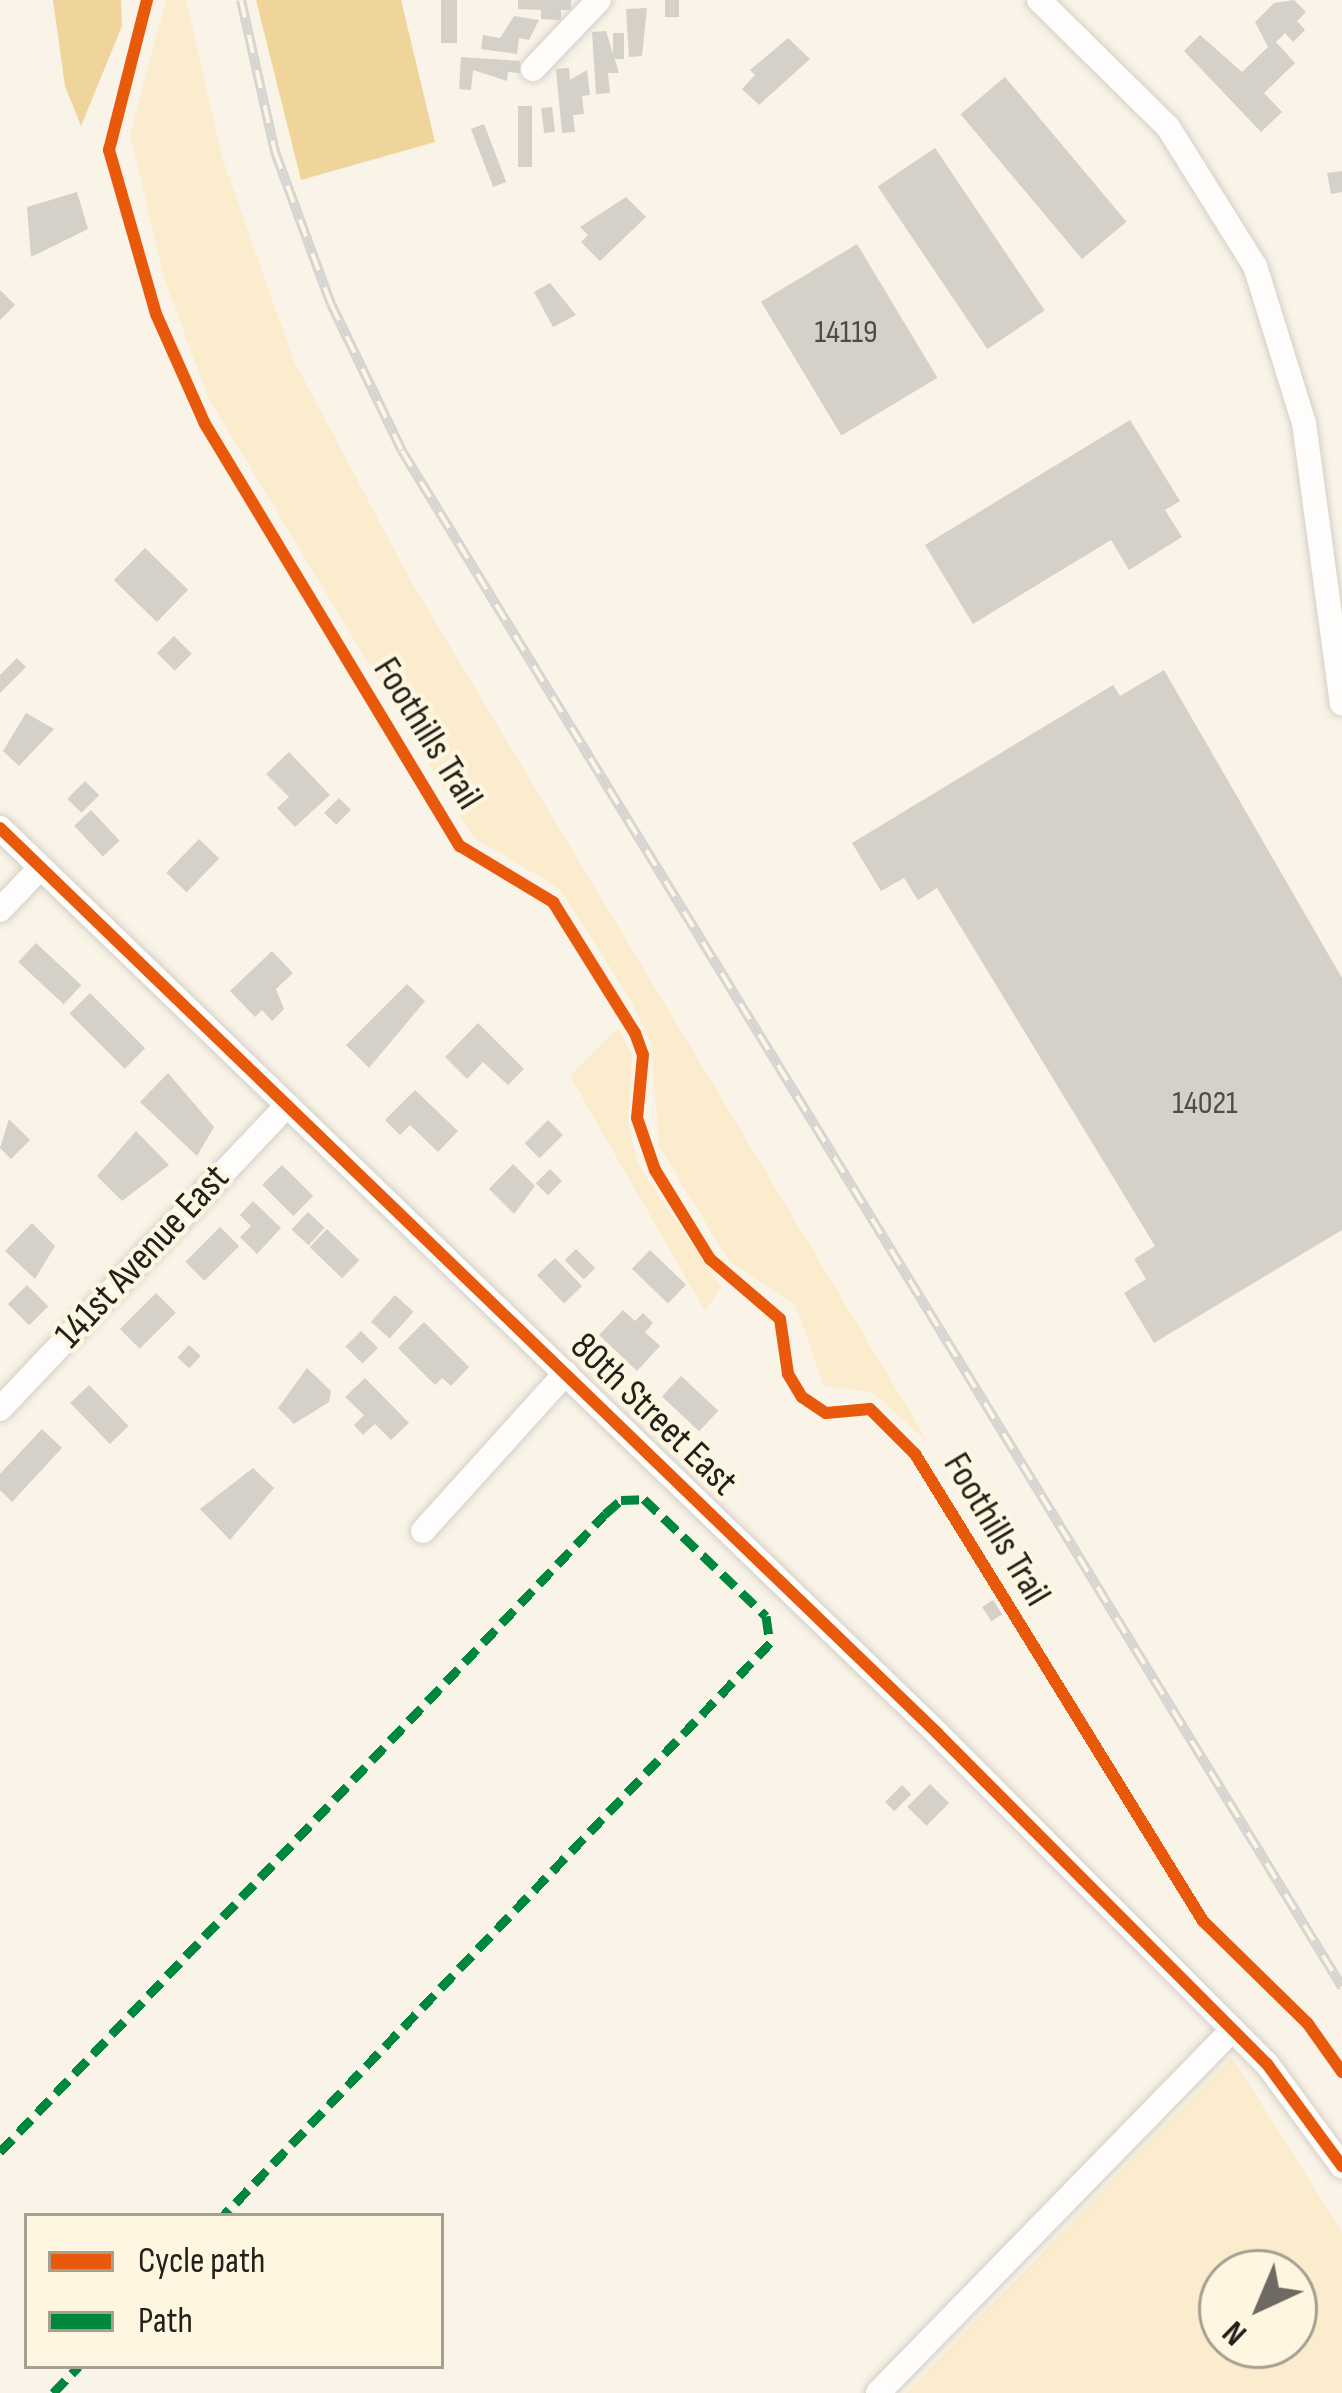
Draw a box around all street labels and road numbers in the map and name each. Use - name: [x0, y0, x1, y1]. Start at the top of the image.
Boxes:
- street label: Foothills Trail: [362, 649, 492, 819]
- street label: 141st Avenue East: [46, 1156, 240, 1358]
- street label: 80th Street East: [560, 1324, 746, 1506]
- street label: Foothills Trail: [932, 1445, 1060, 1615]

